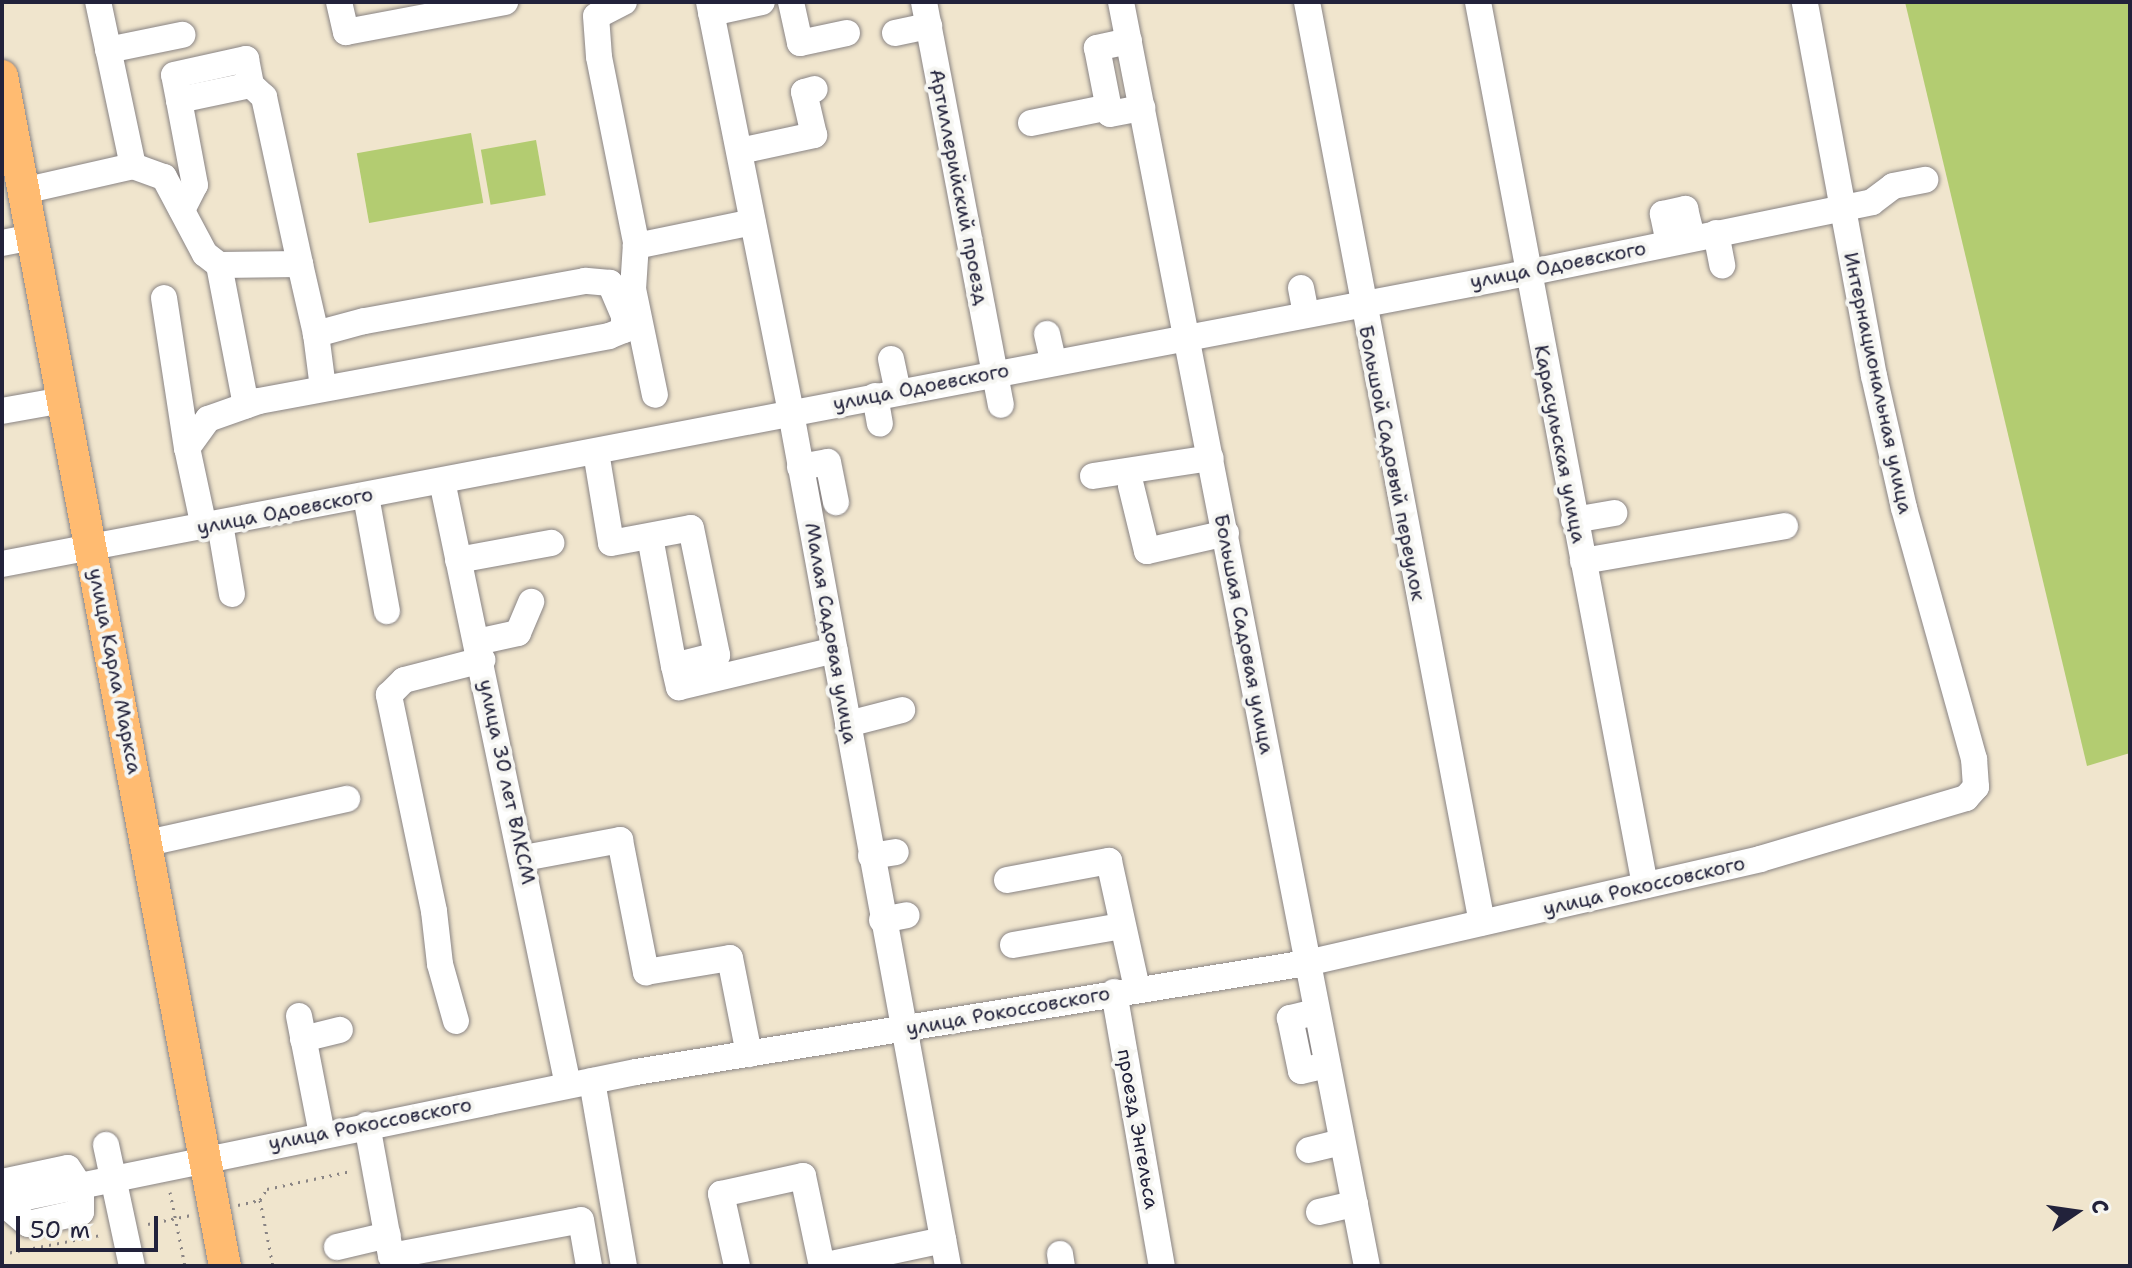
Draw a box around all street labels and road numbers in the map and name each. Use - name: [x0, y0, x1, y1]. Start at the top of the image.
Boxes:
- street label: Артиллерийский проезд: [924, 67, 994, 307]
- street label: улица Одоевского: [1468, 236, 1648, 294]
- street label: Интернациональная улица: [1839, 250, 1917, 516]
- street label: Большой Садовый переулок: [1353, 323, 1431, 603]
- street label: Карасульская улица: [1529, 343, 1591, 545]
- street label: улица Одоевского: [831, 358, 1011, 416]
- street label: улица Одоевского: [195, 482, 375, 540]
- street label: Большая Садовая улица: [1209, 512, 1279, 756]
- street label: Малая Садовая улица: [800, 521, 862, 745]
- street label: улица Карла Маркса: [83, 566, 147, 776]
- street label: улица 30 лет ВЛКСМ: [474, 677, 540, 887]
- street label: улица Рокоссовского: [1541, 851, 1747, 921]
- street label: улица Рокоссовского: [904, 981, 1112, 1041]
- street label: проезд Энгельса: [1112, 1047, 1164, 1211]
- street label: улица Рокоссовского: [266, 1093, 474, 1155]

